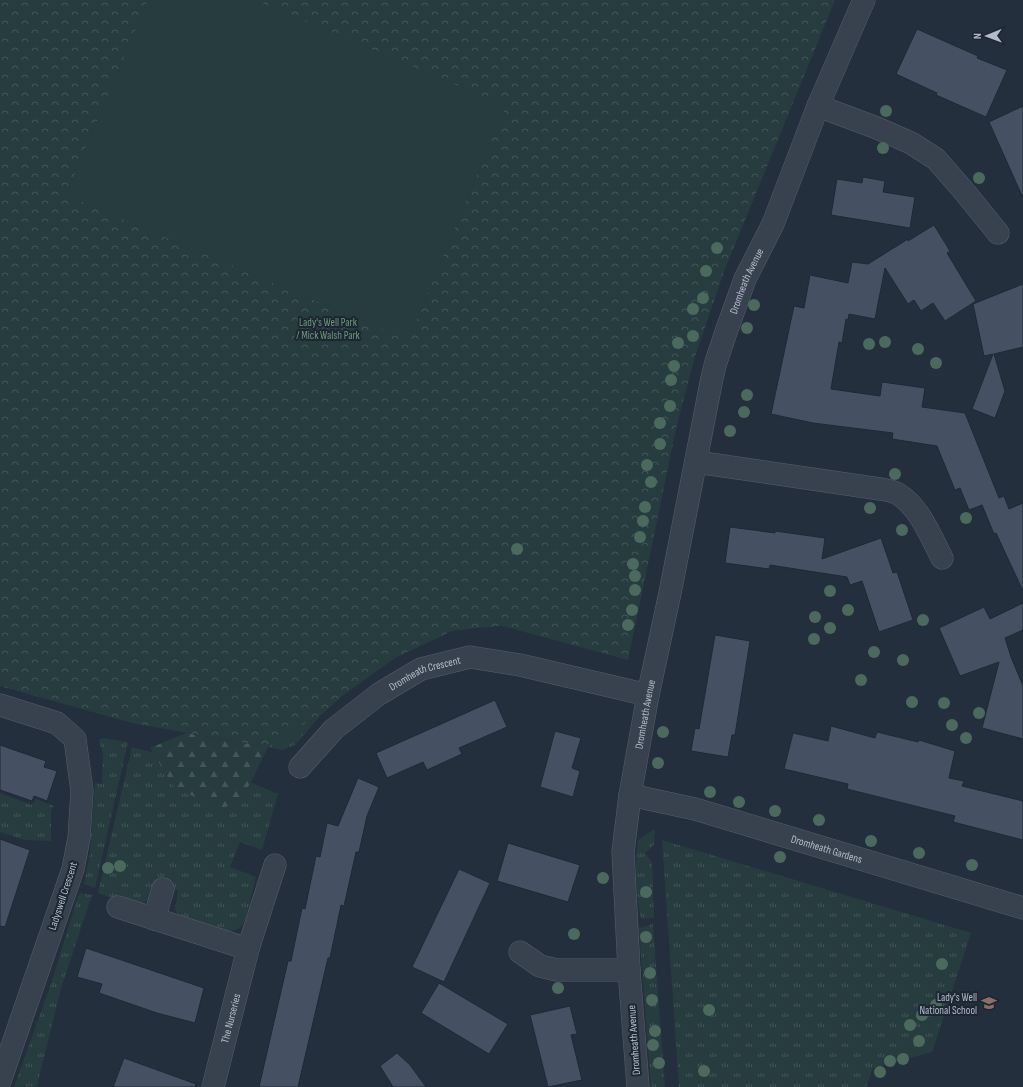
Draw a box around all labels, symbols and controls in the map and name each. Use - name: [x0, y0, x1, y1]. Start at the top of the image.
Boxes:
- north arrow: [967, 16, 1007, 56]
- text: N: [971, 33, 984, 39]
- street label: Dromheath Avenue: [727, 246, 766, 316]
- park label: Lady's Well Park / Mick Walsh Park: [296, 316, 361, 342]
- street label: Dromheath Crescent: [386, 653, 463, 693]
- street label: Dromheath Avenue: [632, 678, 658, 750]
- street label: Dromheath Gardens: [790, 832, 864, 866]
- street label: Ladyswell Crescent: [46, 860, 80, 932]
- place label: Lady's Well National School: [919, 991, 977, 1017]
- street label: The Nurseries: [218, 992, 243, 1044]
- school or university icon: Lady's Well National School: [980, 994, 998, 1012]
- street label: Dromheath Avenue: [625, 1005, 643, 1075]

